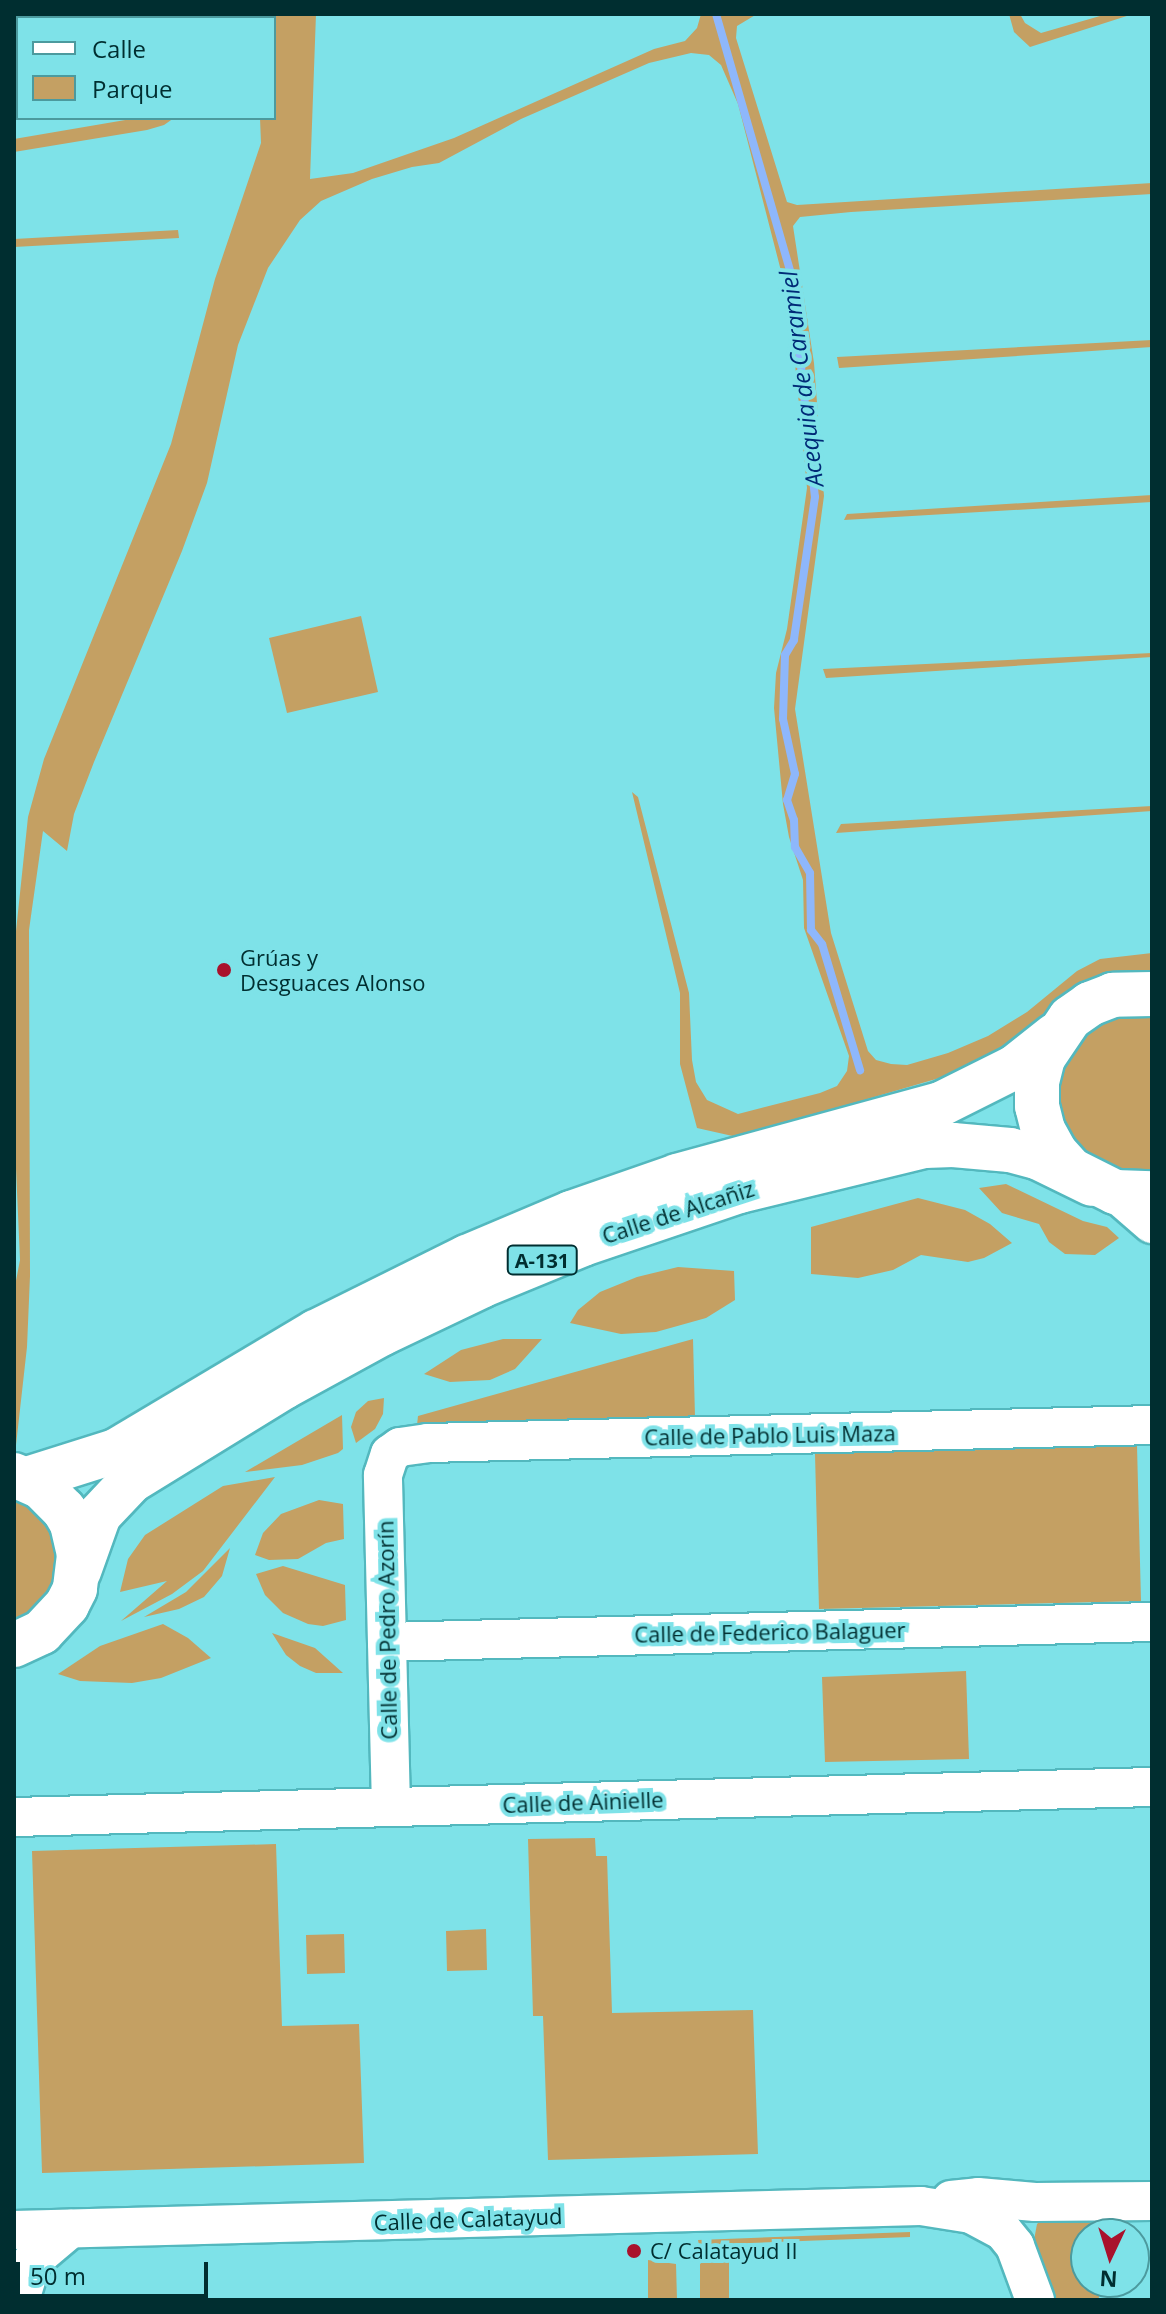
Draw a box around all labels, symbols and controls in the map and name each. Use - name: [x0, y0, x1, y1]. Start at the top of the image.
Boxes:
- legend: [16, 16, 276, 120]
- text: Calle: [92, 32, 146, 65]
- text: Parque: [92, 72, 172, 105]
- water label: Acequia de Caramiel: [773, 269, 829, 489]
- place label: Grúas y Desguaces Alonso: [240, 944, 425, 996]
- marker: Grúas y Desguaces Alonso: [215, 961, 233, 979]
- street label: Calle de Alcañiz: [599, 1175, 757, 1249]
- road number: A-131: [506, 1244, 578, 1276]
- street label: Calle de Pablo Luis Maza: [644, 1420, 896, 1450]
- street label: Calle de Pedro Azorín: [372, 1520, 402, 1740]
- street label: Calle de Federico Balaguer: [634, 1616, 906, 1648]
- street label: Calle de Ainielle: [502, 1786, 664, 1818]
- street label: Calle de Calatayud: [373, 2203, 563, 2235]
- north arrow: [1070, 2218, 1150, 2298]
- place label: C/ Calatayud II: [650, 2238, 798, 2264]
- marker: C/ Calatayud II: [625, 2242, 643, 2260]
- scale bar: [20, 2246, 212, 2296]
- text: 50 m: [30, 2259, 86, 2292]
- text: N: [1099, 2264, 1118, 2296]

